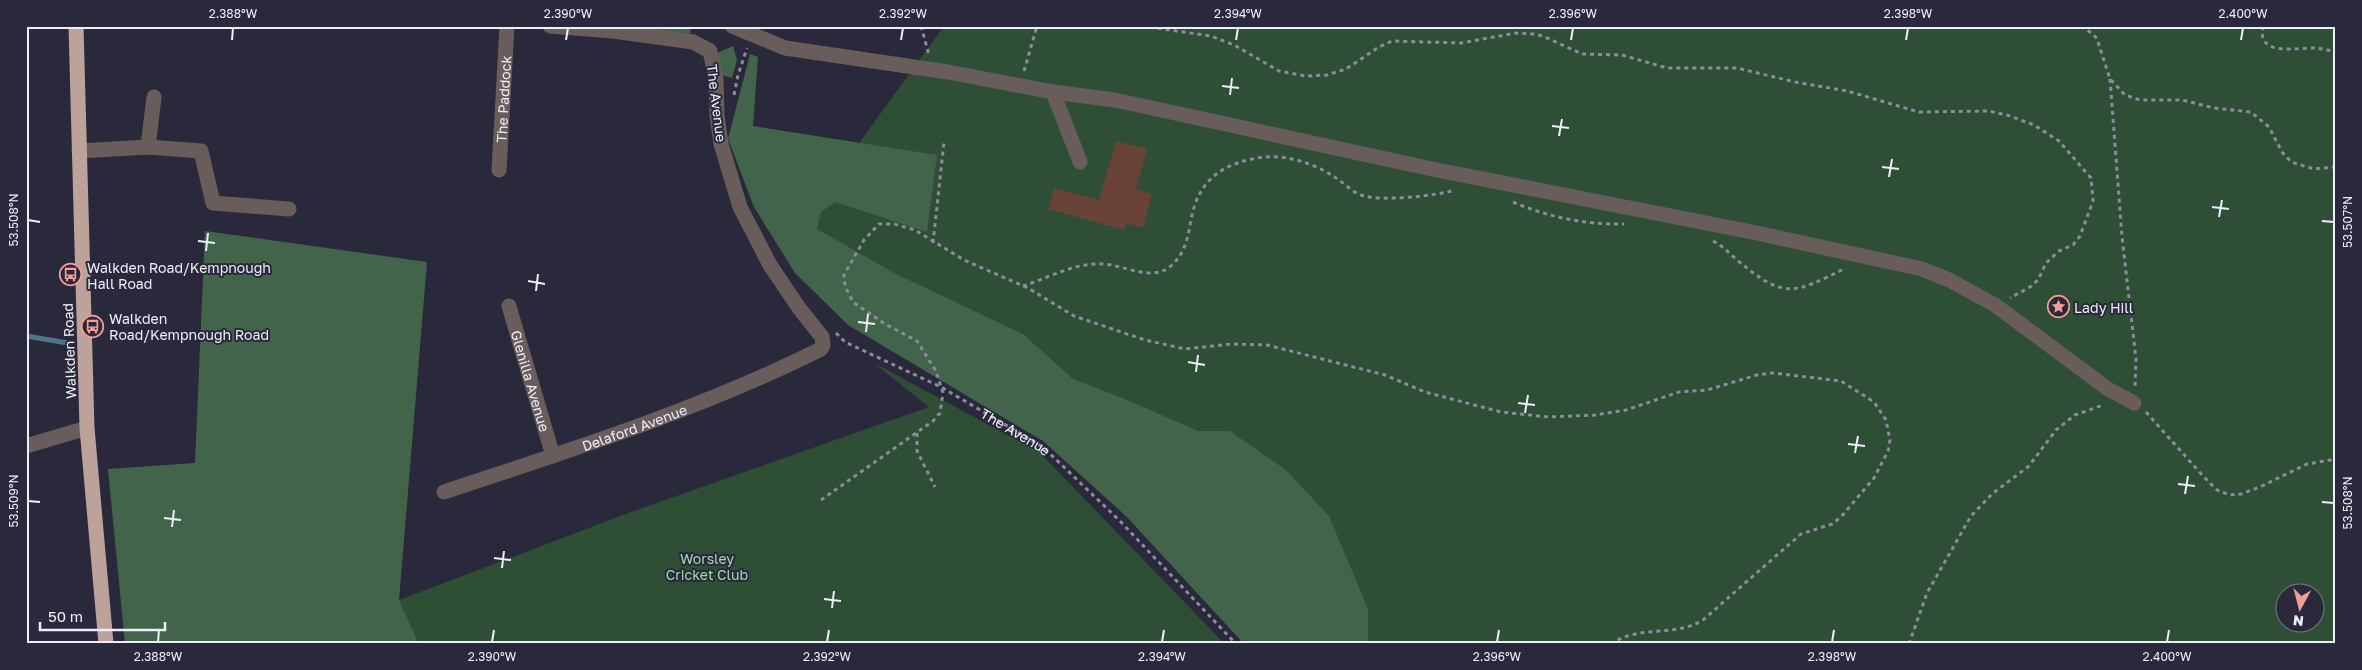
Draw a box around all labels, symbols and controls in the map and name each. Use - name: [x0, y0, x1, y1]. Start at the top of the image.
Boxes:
- text: 2.388°W: [209, 6, 258, 21]
- text: 2.390°W: [544, 6, 593, 21]
- text: 2.392°W: [879, 6, 927, 21]
- text: 2.394°W: [1214, 6, 1262, 21]
- text: 2.396°W: [1549, 6, 1598, 21]
- text: 2.398°W: [1884, 6, 1933, 21]
- text: 2.400°W: [2219, 6, 2268, 21]
- street label: The Paddock: [492, 55, 514, 143]
- street label: The Avenue: [704, 63, 730, 143]
- text: 53.508°N: [6, 193, 21, 247]
- text: 53.507°N: [2340, 196, 2355, 248]
- place label: Walkden Road/Kempnough Hall Road: [87, 259, 271, 292]
- bus stop icon: Walkden Road/Kempnough Hall Road: [59, 263, 83, 287]
- place icon: Lady Hill: [2046, 295, 2070, 319]
- place label: Lady Hill: [2074, 299, 2133, 316]
- street label: Walkden Road: [59, 303, 79, 399]
- place label: Walkden Road/Kempnough Road: [109, 310, 269, 343]
- bus stop icon: Walkden Road/Kempnough Road: [81, 314, 105, 338]
- street label: Glenilla Avenue: [508, 328, 554, 433]
- street label: Delaford Avenue: [579, 400, 689, 454]
- street label: The Avenue: [978, 404, 1055, 459]
- text: 53.509°N: [6, 474, 21, 528]
- text: 53.508°N: [2340, 476, 2355, 530]
- park label: Worsley Cricket Club: [666, 550, 748, 583]
- north arrow: [2274, 582, 2324, 632]
- scale bar: [40, 600, 165, 632]
- text: 50 m: [48, 607, 83, 625]
- text: N: [2292, 612, 2305, 630]
- text: 2.388°W: [134, 649, 183, 664]
- text: 2.390°W: [468, 649, 517, 664]
- text: 2.392°W: [803, 649, 851, 664]
- text: 2.394°W: [1138, 649, 1186, 664]
- text: 2.396°W: [1473, 649, 1522, 664]
- text: 2.398°W: [1808, 649, 1857, 664]
- text: 2.400°W: [2143, 649, 2192, 664]

